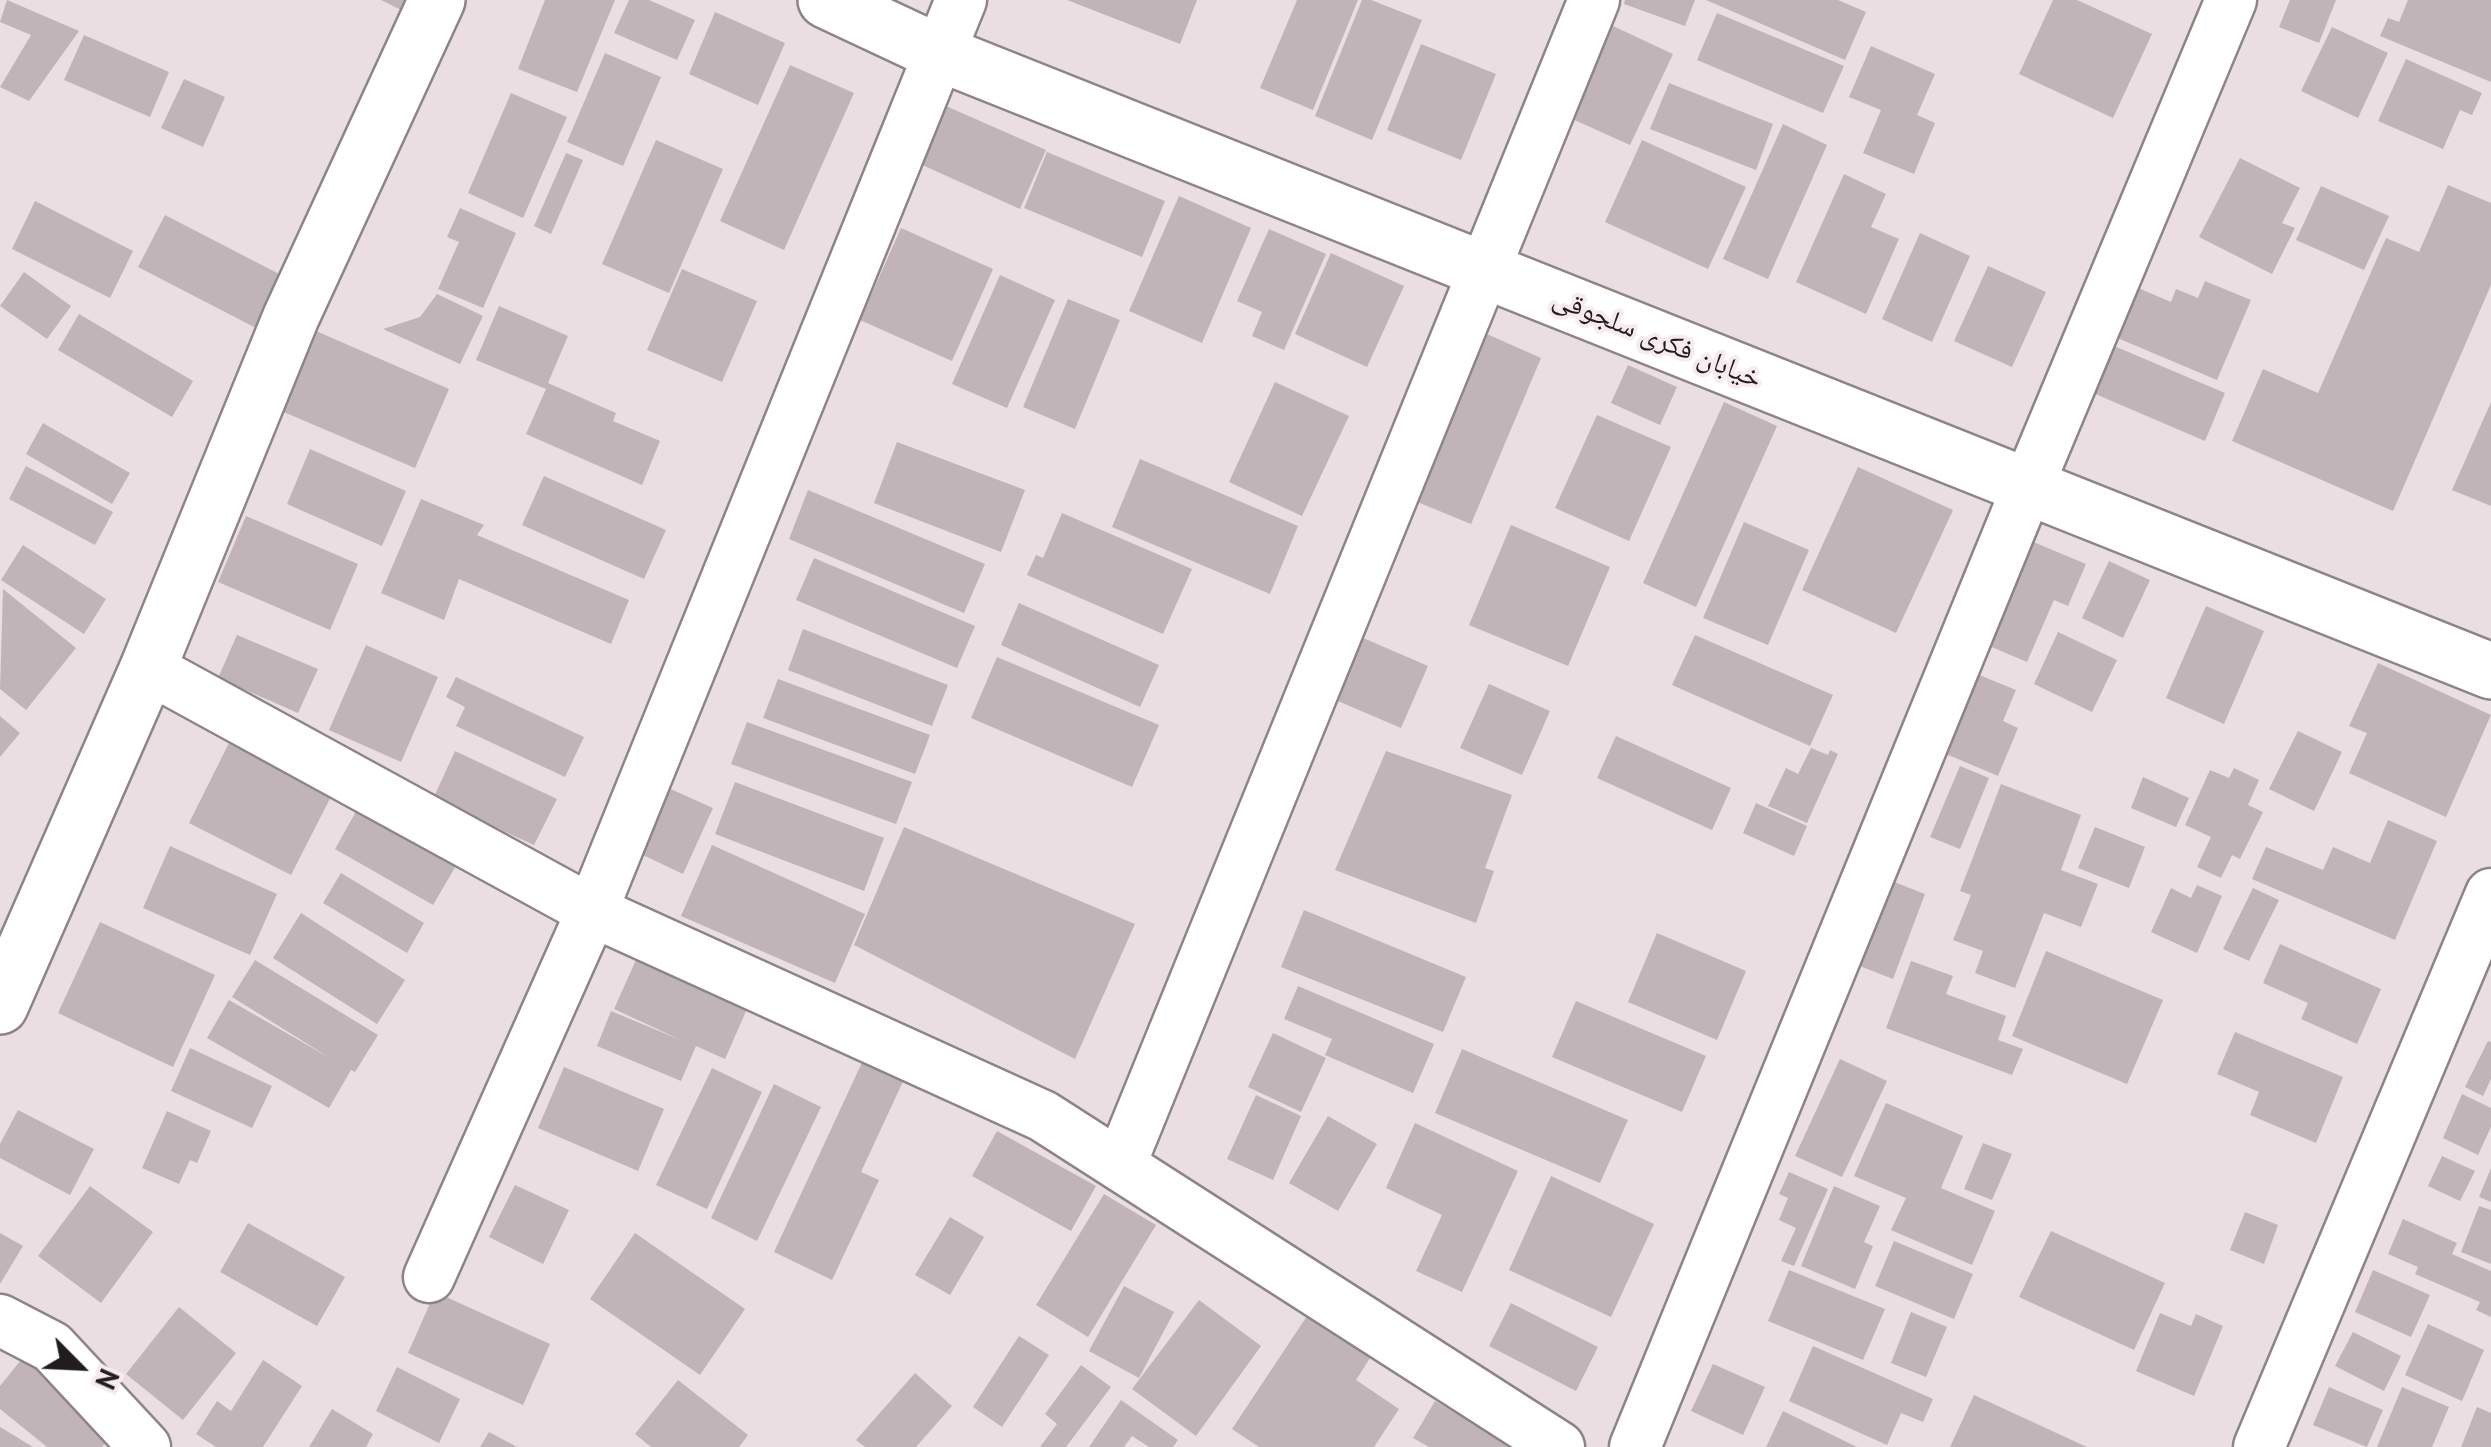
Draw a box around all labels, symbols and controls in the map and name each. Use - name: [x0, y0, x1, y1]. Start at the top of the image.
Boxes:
- street label: خیابان فکری سلجوقی: [1548, 282, 1766, 396]
- north arrow: [30, 1317, 130, 1417]
- text: N: [87, 1363, 129, 1395]

